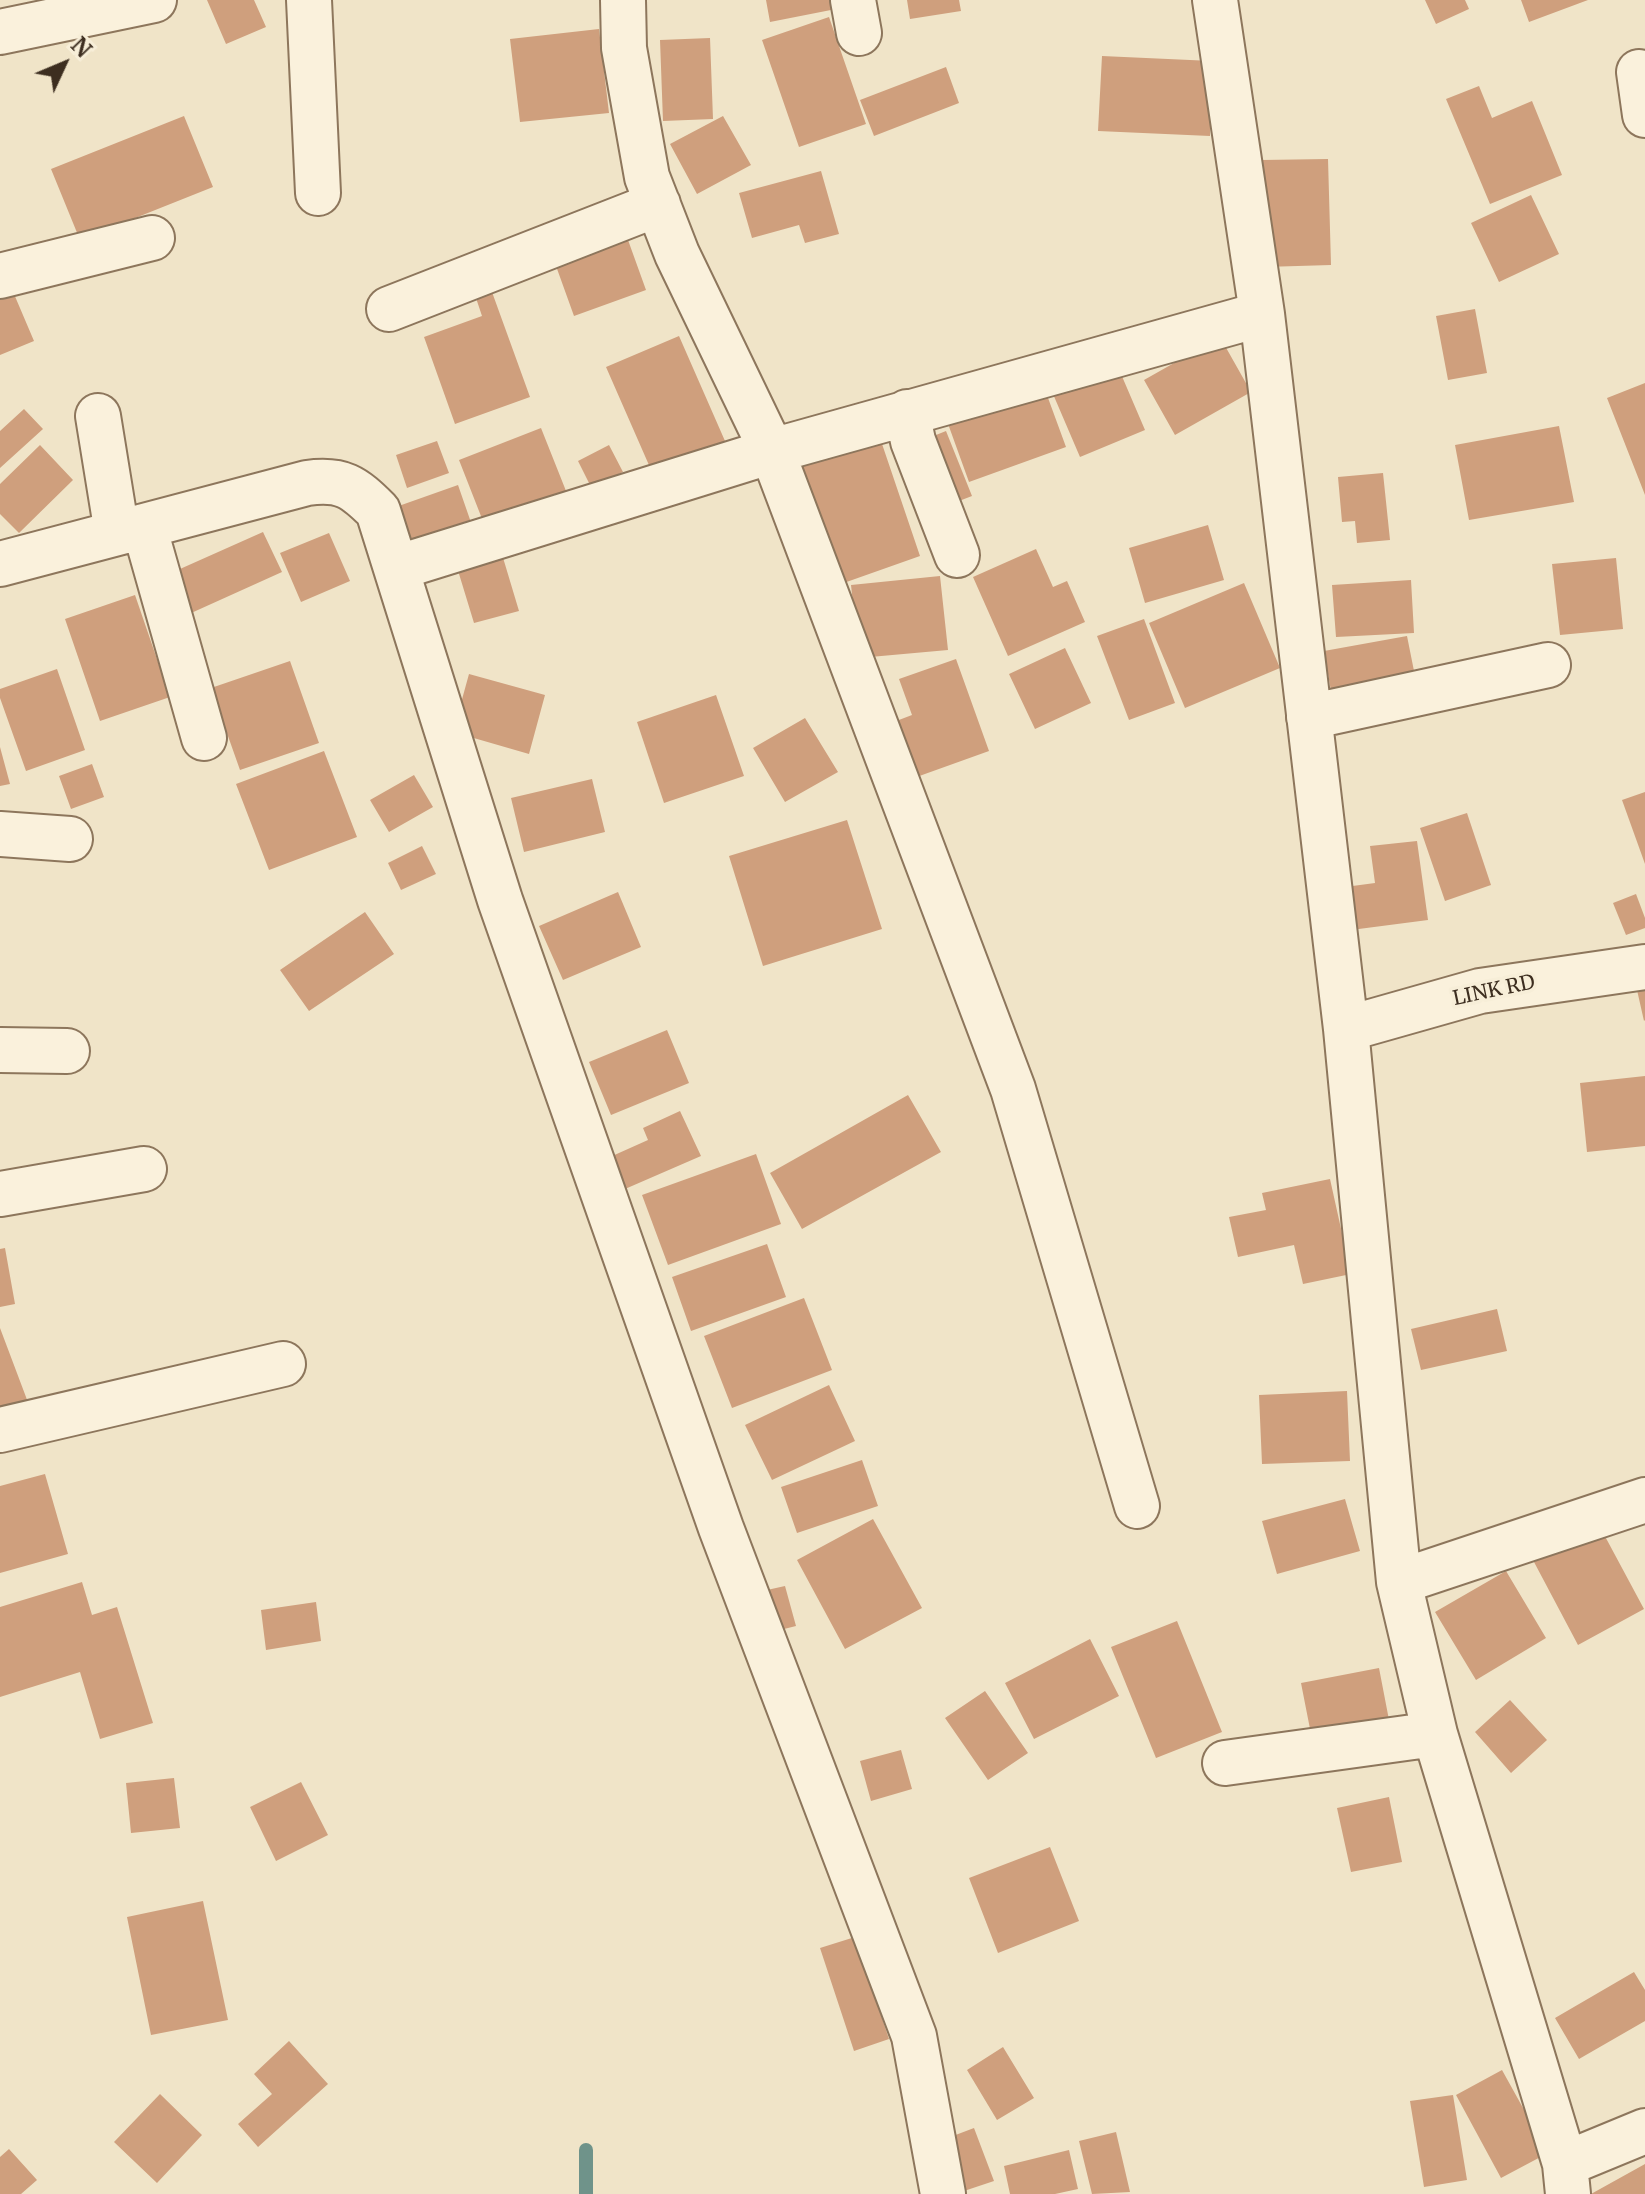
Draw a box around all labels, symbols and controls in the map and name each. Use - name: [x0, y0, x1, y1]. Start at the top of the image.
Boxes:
- north arrow: [24, 24, 104, 104]
- text: N: [65, 31, 97, 63]
- street label: LINK RD: [1451, 971, 1537, 1011]

